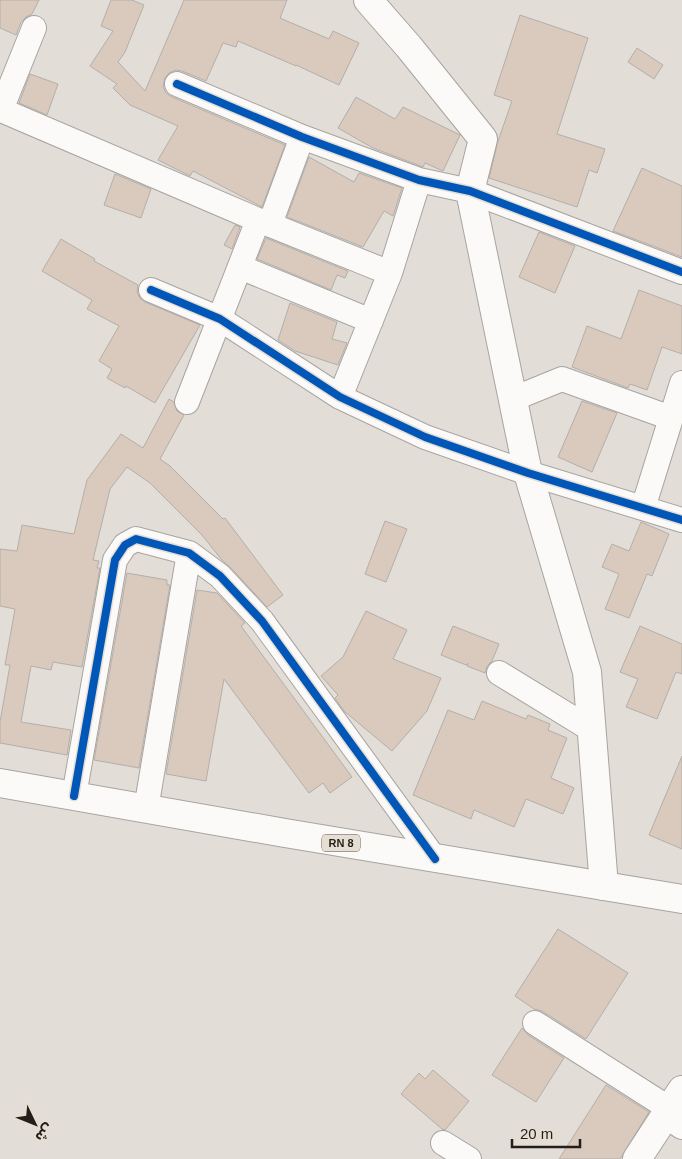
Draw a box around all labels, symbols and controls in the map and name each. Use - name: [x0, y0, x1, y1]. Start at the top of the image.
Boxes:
- road number: RN 8: [322, 834, 360, 851]
- north arrow: [10, 1099, 60, 1149]
- scale bar: [512, 1116, 580, 1148]
- text: ش: [32, 1120, 57, 1145]
- text: 20 m: [520, 1125, 553, 1142]

